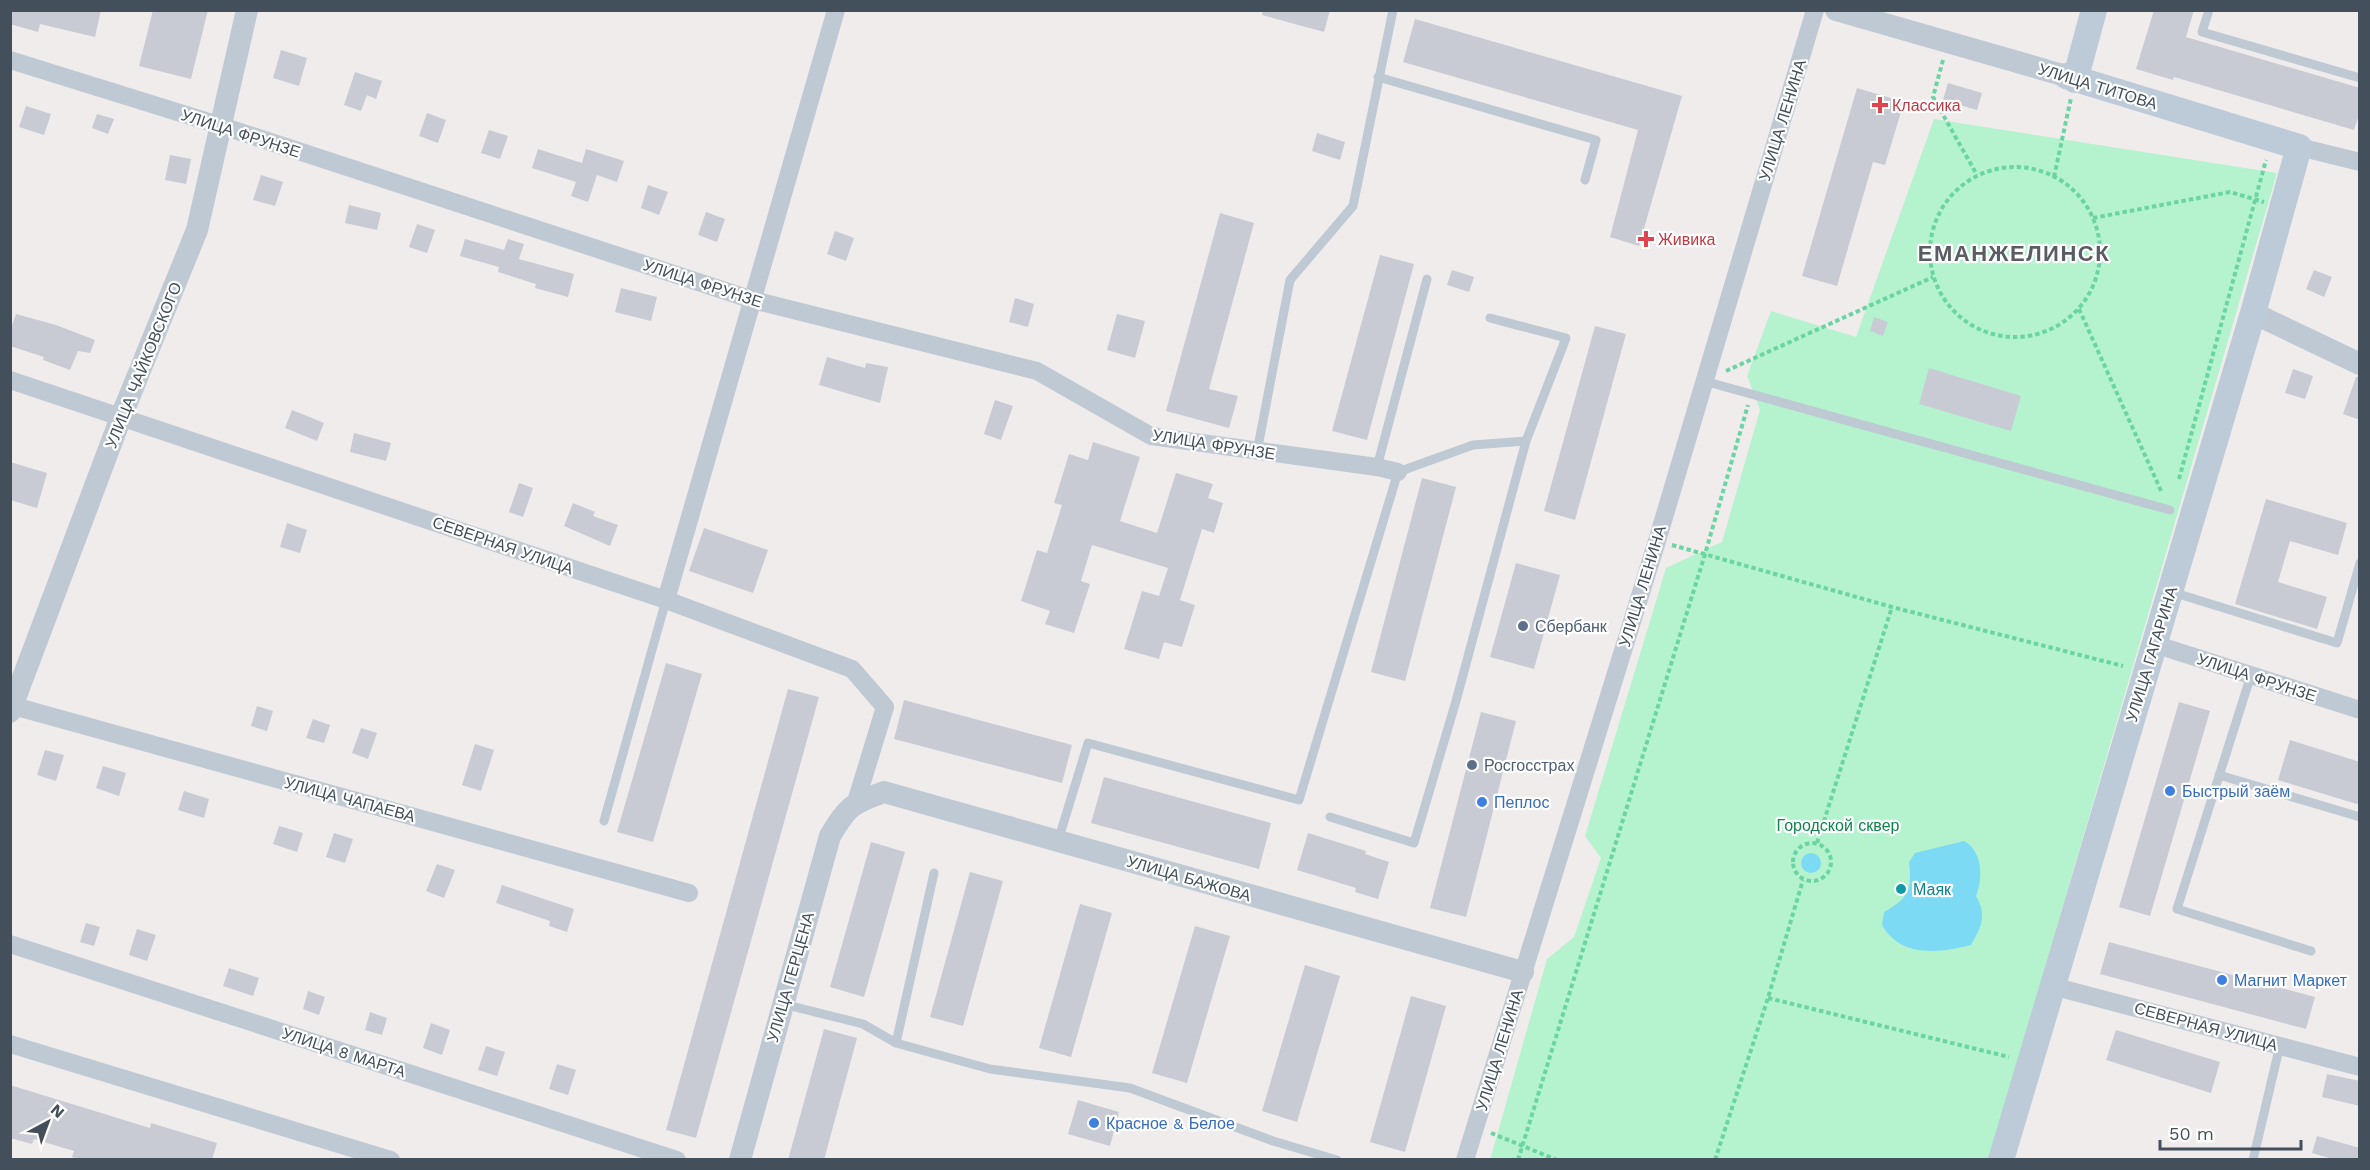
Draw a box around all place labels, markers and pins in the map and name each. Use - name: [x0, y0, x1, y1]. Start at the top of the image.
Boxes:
- place label: Классика: [1892, 96, 1961, 115]
- marker: Классика: [1873, 98, 1887, 112]
- place label: Живика: [1658, 230, 1716, 249]
- marker: Живика: [1639, 232, 1653, 246]
- place label: Сбербанк: [1535, 617, 1608, 636]
- marker: Сбербанк: [1516, 619, 1530, 633]
- place label: Росгосстрах: [1484, 756, 1574, 775]
- marker: Росгосстрах: [1465, 758, 1479, 772]
- place label: Быстрый заём: [2182, 782, 2290, 801]
- marker: Быстрый заём: [2163, 784, 2177, 798]
- place label: Пеплос: [1494, 793, 1549, 812]
- marker: Пеплос: [1475, 795, 1489, 809]
- place label: Маяк: [1913, 880, 1952, 899]
- marker: Маяк: [1894, 882, 1908, 896]
- place label: Магнит Маркет: [2234, 971, 2348, 990]
- marker: Магнит Маркет: [2215, 973, 2229, 987]
- place label: Красное & Белое: [1106, 1114, 1235, 1133]
- marker: Красное & Белое: [1087, 1116, 1101, 1130]

